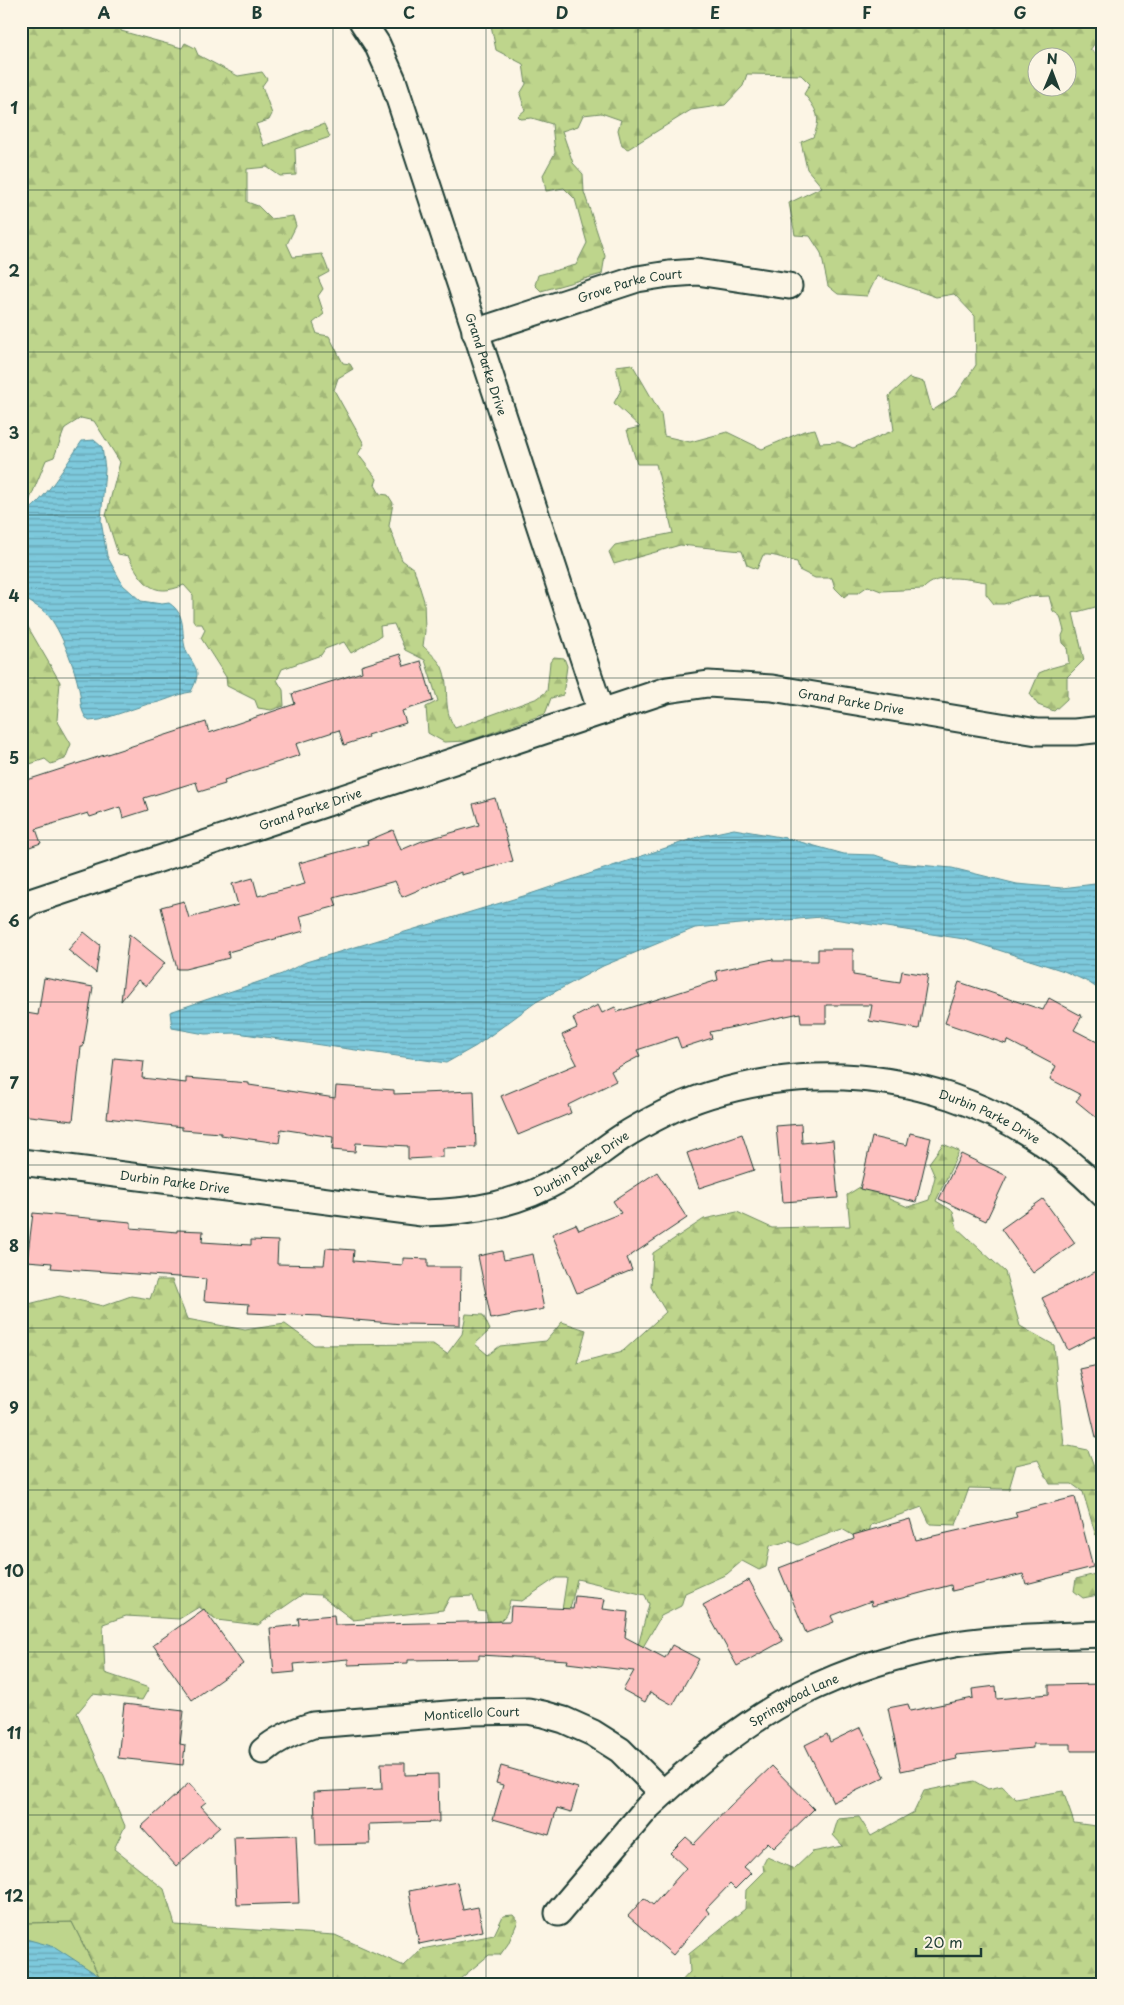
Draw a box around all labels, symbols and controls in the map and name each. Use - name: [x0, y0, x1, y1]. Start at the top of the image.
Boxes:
- text: A: [98, 0, 111, 24]
- text: B: [252, 0, 263, 24]
- text: C: [403, 0, 415, 24]
- text: D: [556, 0, 568, 24]
- text: E: [710, 0, 720, 24]
- text: F: [862, 0, 872, 24]
- text: G: [1013, 0, 1027, 24]
- north arrow: [1026, 48, 1076, 98]
- text: N: [1047, 48, 1058, 69]
- text: 1: [10, 95, 18, 119]
- text: 2: [8, 258, 20, 282]
- street label: Grove Parke Court: [575, 264, 683, 307]
- street label: Grand Parke Drive: [461, 310, 512, 418]
- text: 3: [9, 420, 19, 444]
- text: 4: [9, 583, 20, 607]
- street label: Grand Parke Drive: [797, 683, 906, 719]
- text: 5: [9, 745, 19, 769]
- street label: Grand Parke Drive: [256, 783, 364, 834]
- text: 6: [8, 908, 20, 932]
- text: 7: [9, 1070, 19, 1094]
- street label: Durbin Parke Drive: [937, 1084, 1044, 1148]
- street label: Durbin Parke Drive: [530, 1126, 632, 1201]
- street label: Durbin Parke Drive: [119, 1166, 231, 1197]
- text: 8: [9, 1233, 19, 1257]
- text: 9: [9, 1395, 19, 1419]
- text: 10: [4, 1558, 24, 1582]
- street label: Springwood Lane: [745, 1669, 841, 1731]
- street label: Monticello Court: [423, 1702, 520, 1725]
- text: 11: [7, 1720, 21, 1744]
- text: 12: [5, 1883, 23, 1907]
- scale bar: [916, 1925, 982, 1957]
- text: 20 m: [924, 1930, 963, 1953]

